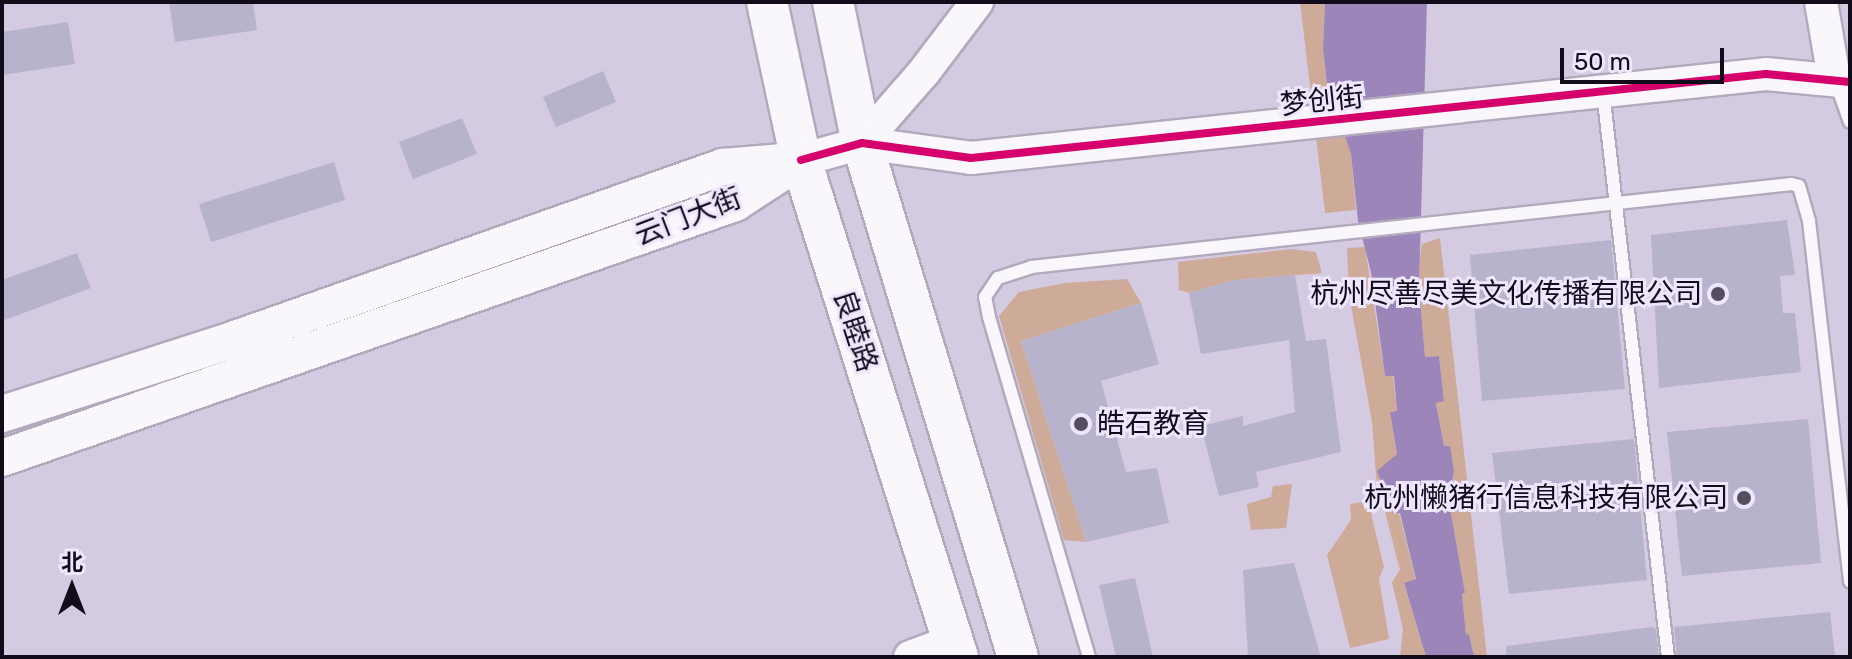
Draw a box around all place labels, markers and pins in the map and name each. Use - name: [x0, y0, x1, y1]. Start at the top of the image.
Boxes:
- place label: 杭州尽善尽美文化传播有限公司: [1310, 277, 1702, 311]
- marker: 杭州尽善尽美文化传播有限公司: [1709, 285, 1727, 303]
- place label: 皓石教育: [1097, 407, 1209, 441]
- marker: 皓石教育: [1072, 415, 1090, 433]
- place label: 杭州懒猪行信息科技有限公司: [1364, 481, 1728, 515]
- marker: 杭州懒猪行信息科技有限公司: [1735, 489, 1753, 507]

